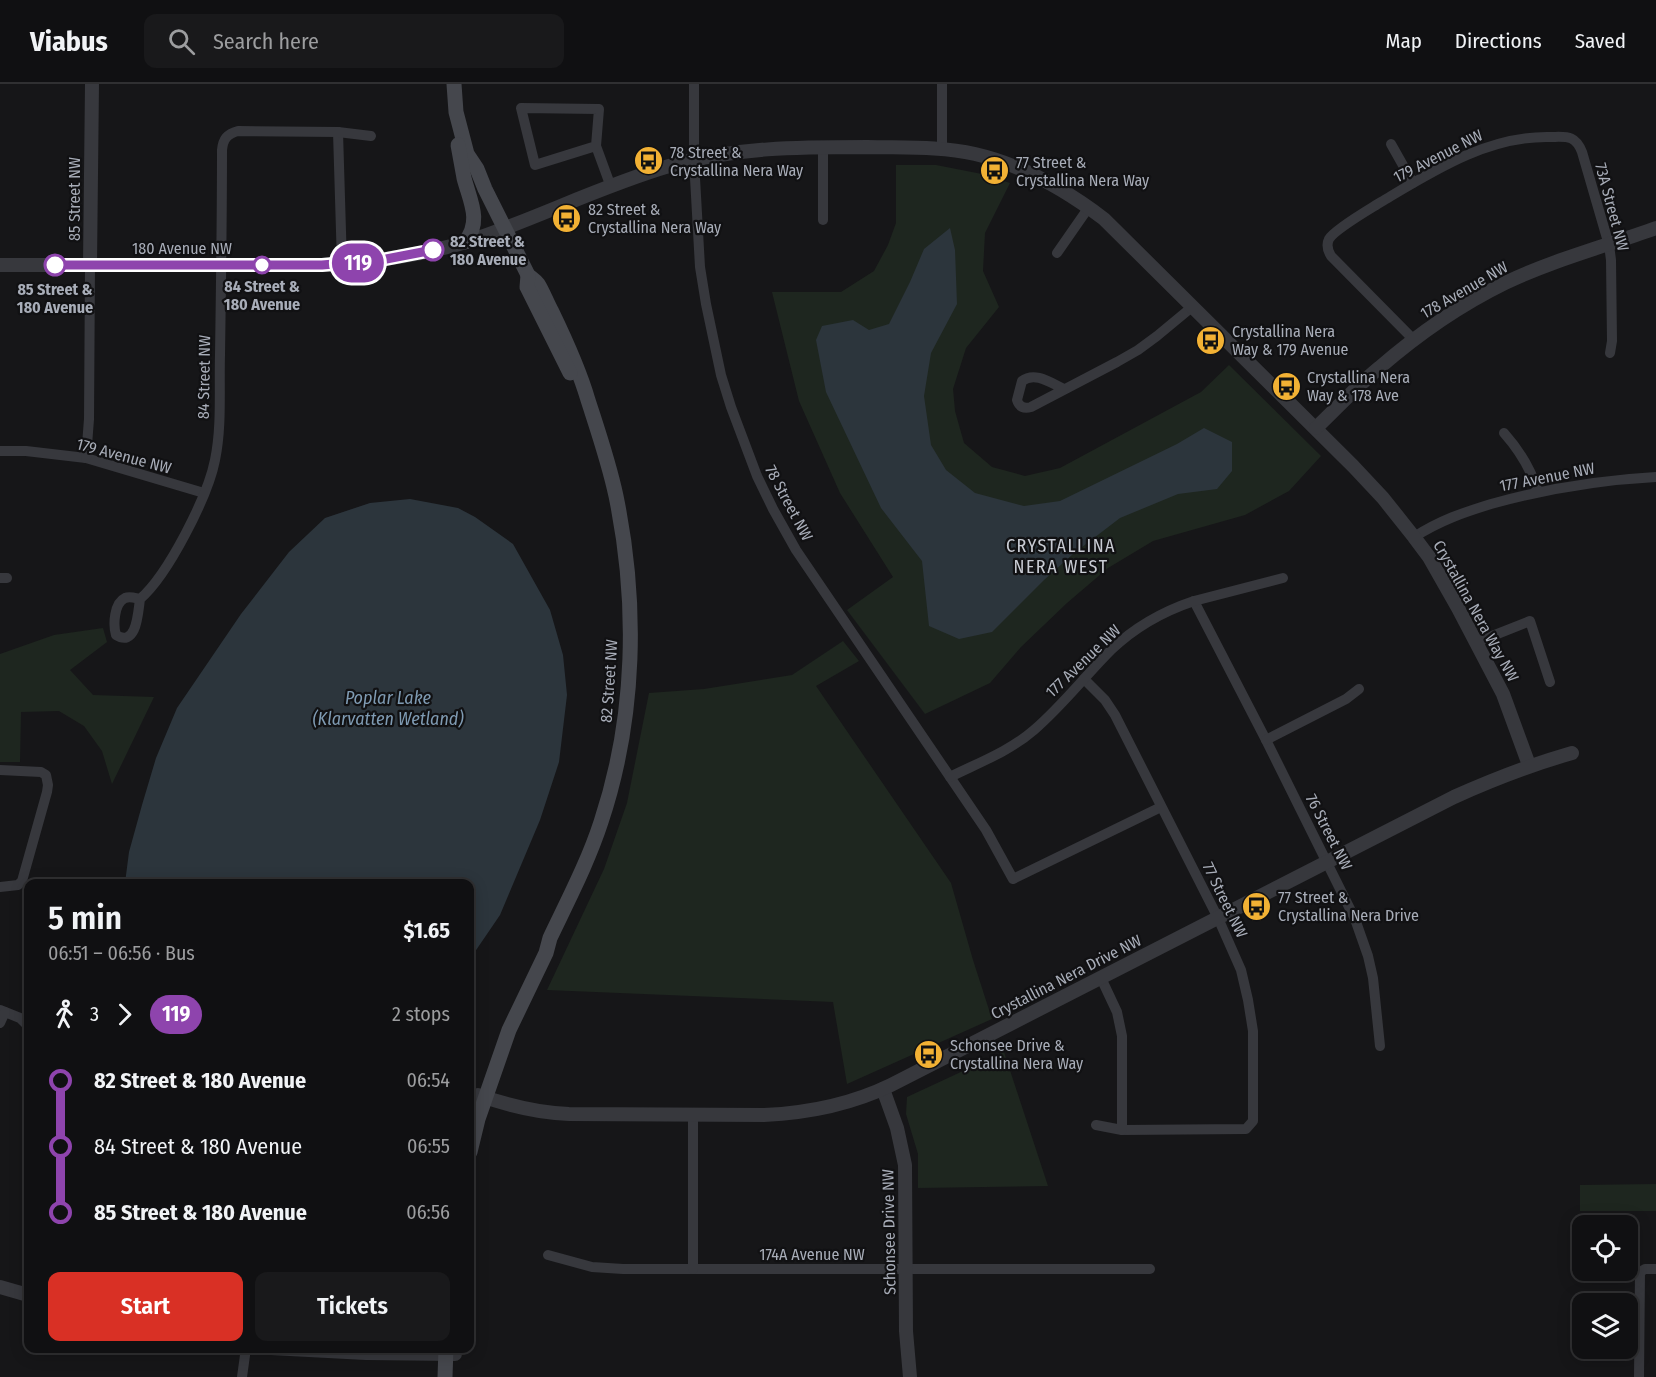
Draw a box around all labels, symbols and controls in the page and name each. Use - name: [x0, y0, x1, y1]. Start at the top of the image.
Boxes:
- search box: [144, 14, 564, 68]
- text: Viabus: [30, 25, 108, 58]
- icon: search: [165, 25, 198, 58]
- text: Search here: [213, 28, 319, 55]
- text: Map: [1385, 28, 1422, 54]
- text: Directions: [1455, 28, 1542, 54]
- text: Saved: [1575, 28, 1626, 54]
- street label: 179 Avenue NW: [1390, 125, 1486, 187]
- place label: 78 Street & Crystallina Nera Way: [670, 143, 804, 180]
- bus stop icon: 78 Street & Crystallina Nera Way: [633, 145, 665, 177]
- place label: 77 Street & Crystallina Nera Way: [1016, 153, 1150, 190]
- bus stop icon: 77 Street & Crystallina Nera Way: [979, 155, 1011, 187]
- street label: 85 Street NW: [65, 157, 84, 241]
- street label: 73A Street NW: [1591, 161, 1633, 253]
- place label: 82 Street & Crystallina Nera Way: [588, 200, 722, 237]
- bus stop icon: 82 Street & Crystallina Nera Way: [551, 202, 583, 234]
- place label: 82 Street & 180 Avenue: [450, 232, 526, 269]
- street label: 180 Avenue NW: [132, 239, 232, 258]
- marker: 82 Street & 180 Avenue: [422, 239, 444, 261]
- line badge: 119: [324, 244, 392, 282]
- text: 119: [344, 250, 372, 276]
- marker: 85 Street & 180 Avenue: [44, 254, 66, 276]
- marker: 84 Street & 180 Avenue: [253, 256, 271, 274]
- street label: 178 Avenue NW: [1417, 257, 1511, 323]
- place label: 84 Street & 180 Avenue: [224, 277, 300, 314]
- place label: 85 Street & 180 Avenue: [17, 280, 93, 317]
- place label: Crystallina Nera Way & 179 Avenue: [1232, 322, 1349, 359]
- bus stop icon: Crystallina Nera Way & 179 Avenue: [1195, 324, 1227, 356]
- street label: 84 Street NW: [194, 335, 214, 419]
- place label: Crystallina Nera Way & 178 Ave: [1307, 368, 1410, 405]
- bus stop icon: Crystallina Nera Way & 178 Ave: [1270, 370, 1302, 402]
- street label: 179 Avenue NW: [74, 434, 174, 478]
- street label: 177 Avenue NW: [1498, 458, 1596, 496]
- street label: 78 Street NW: [761, 462, 817, 544]
- district label: CRYSTALLINA NERA WEST: [1006, 535, 1116, 578]
- street label: Crystallina Nera Way NW: [1429, 537, 1523, 685]
- street label: 177 Avenue NW: [1042, 621, 1124, 701]
- street label: 82 Street NW: [597, 639, 621, 723]
- water label: Poplar Lake (Klarvatten Wetland): [312, 687, 464, 730]
- street label: 76 Street NW: [1302, 791, 1356, 873]
- street label: 77 Street NW: [1199, 859, 1251, 941]
- place label: 77 Street & Crystallina Nera Drive: [1278, 888, 1419, 925]
- bus stop icon: 77 Street & Crystallina Nera Drive: [1241, 890, 1273, 922]
- text: 5 min: [48, 898, 122, 938]
- text: $1.65: [404, 917, 450, 944]
- street label: Crystallina Nera Drive NW: [988, 931, 1144, 1023]
- text: 06:51 – 06:56 · Bus: [48, 941, 195, 965]
- icon: walk: [48, 998, 81, 1031]
- icon: forward: [108, 998, 141, 1031]
- text: 119: [162, 1001, 190, 1027]
- text: 3: [90, 1002, 99, 1026]
- text: 2 stops: [392, 1002, 450, 1026]
- place label: Schonsee Drive & Crystallina Nera Way: [950, 1036, 1084, 1073]
- bus stop icon: Schonsee Drive & Crystallina Nera Way: [913, 1038, 945, 1070]
- text: 82 Street & 180 Avenue: [94, 1067, 306, 1094]
- text: 06:54: [406, 1068, 450, 1092]
- text: 84 Street & 180 Avenue: [94, 1133, 302, 1160]
- text: 06:55: [407, 1134, 450, 1158]
- street label: Schonsee Drive NW: [878, 1169, 900, 1295]
- text: 85 Street & 180 Avenue: [94, 1199, 307, 1226]
- text: 06:56: [406, 1200, 450, 1224]
- map controls: [1572, 1215, 1638, 1359]
- button: locate: [1572, 1215, 1638, 1281]
- street label: 174A Avenue NW: [759, 1245, 865, 1264]
- button: Start: [48, 1272, 243, 1341]
- button: Tickets: [255, 1272, 450, 1341]
- button: layers: [1572, 1293, 1638, 1359]

